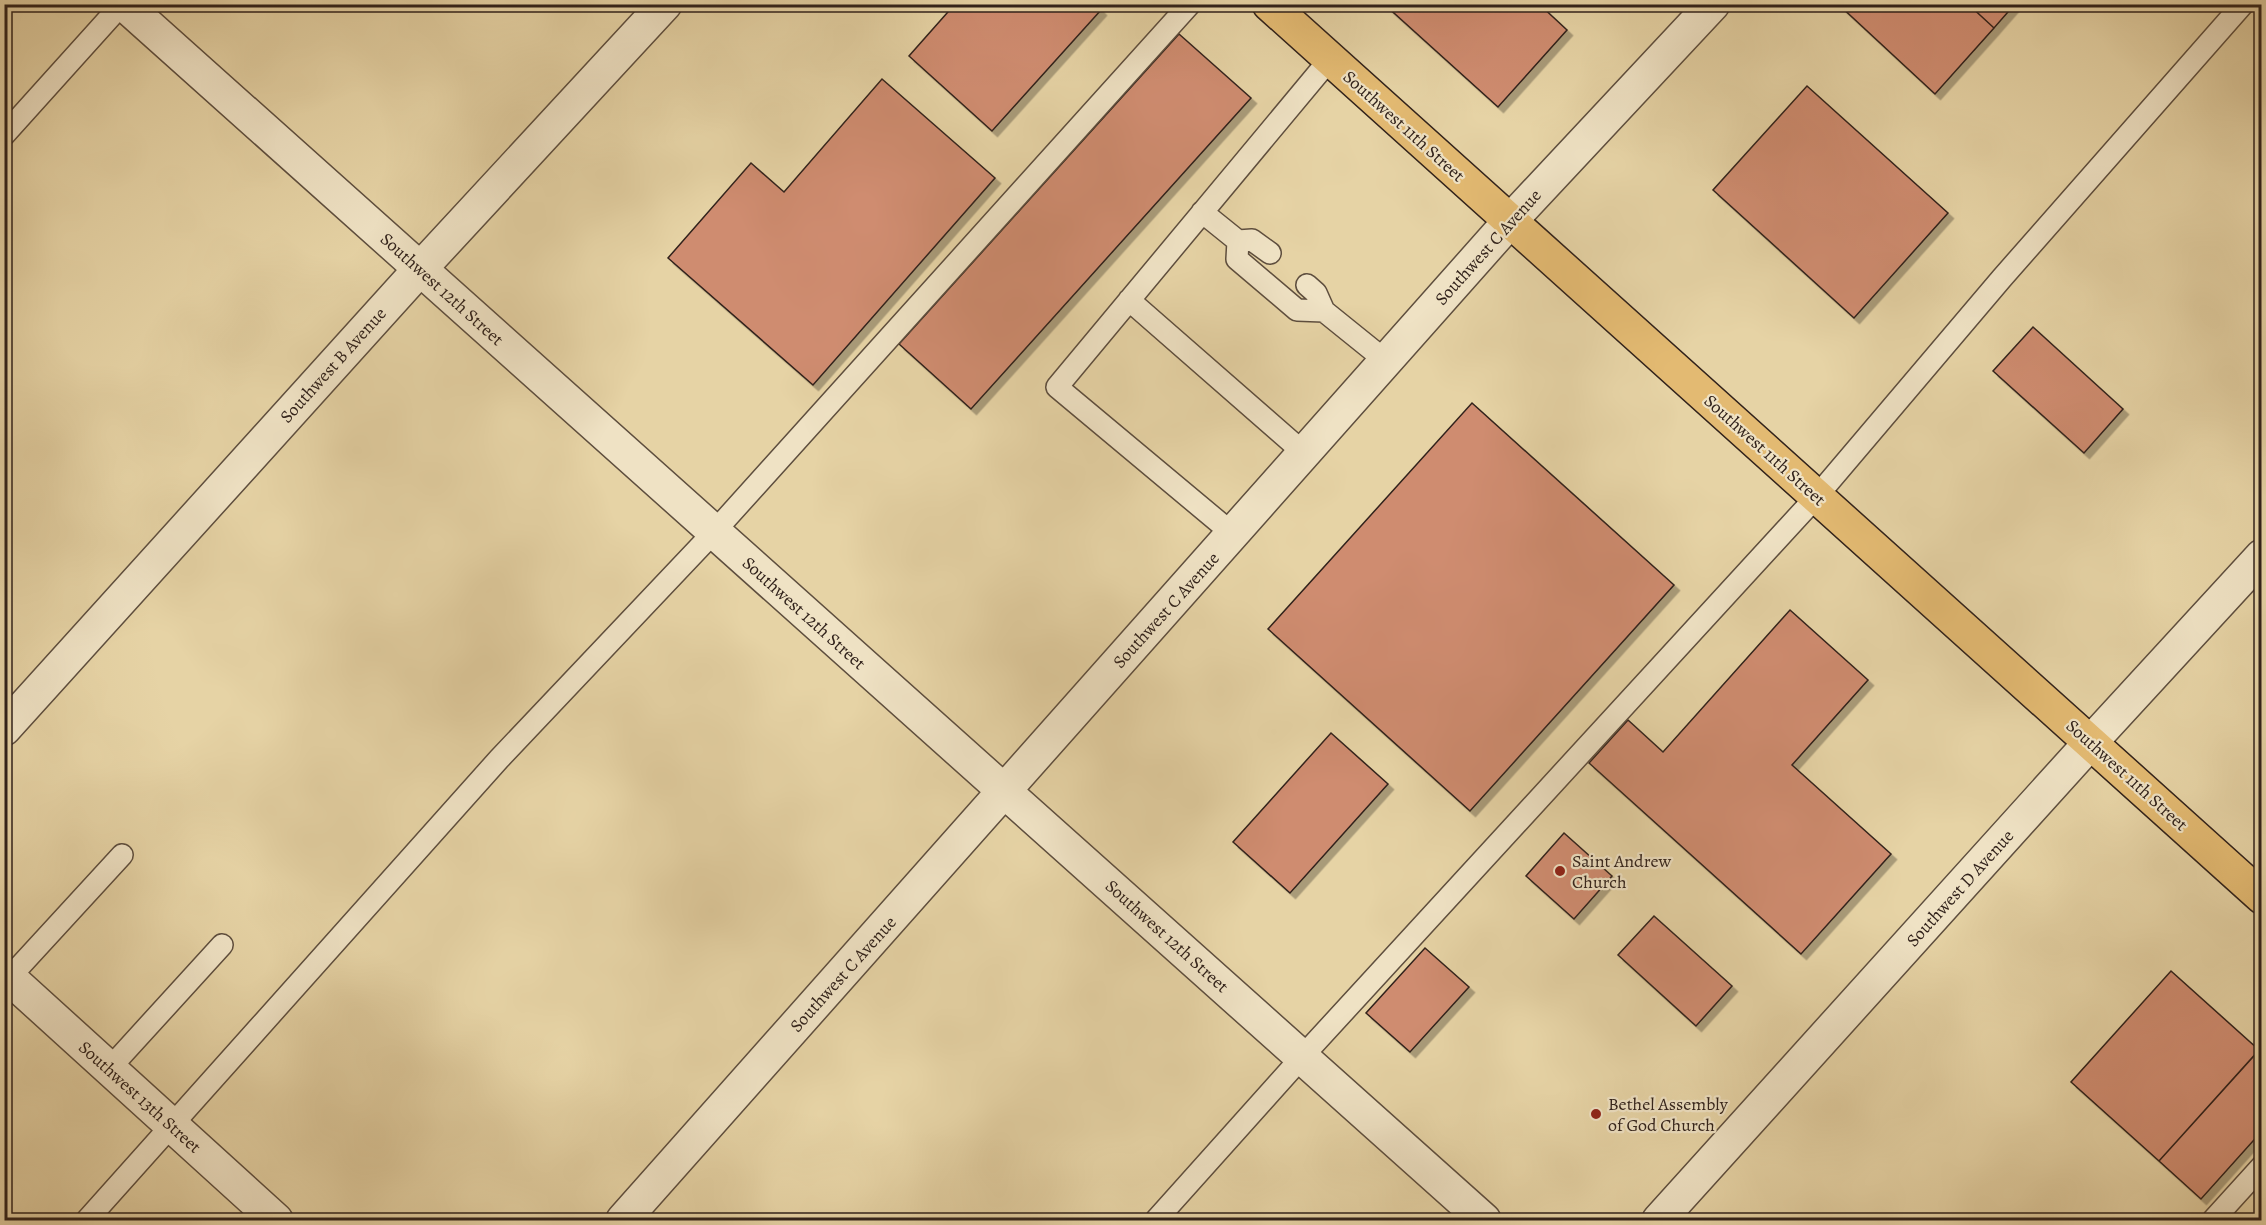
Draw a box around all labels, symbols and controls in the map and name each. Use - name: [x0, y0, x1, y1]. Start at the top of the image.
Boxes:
- street label: Southwest 11th Street: [1338, 65, 1470, 187]
- street label: Southwest C Avenue: [1429, 184, 1547, 310]
- street label: Southwest 12th Street: [375, 227, 509, 351]
- street label: Southwest B Avenue: [274, 302, 392, 428]
- street label: Southwest 11th Street: [1699, 389, 1831, 511]
- street label: Southwest C Avenue: [1107, 547, 1225, 673]
- street label: Southwest 12th Street: [737, 551, 871, 675]
- street label: Southwest 11th Street: [2061, 714, 2193, 836]
- street label: Southwest D Avenue: [1901, 824, 2019, 952]
- place label: Saint Andrew Church: [1572, 849, 1671, 894]
- marker: Saint Andrew Church: [1553, 864, 1567, 878]
- street label: Southwest 12th Street: [1100, 874, 1234, 998]
- street label: Southwest C Avenue: [784, 911, 902, 1037]
- street label: Southwest 13th Street: [74, 1035, 207, 1159]
- place label: Bethel Assembly of God Church: [1608, 1092, 1729, 1137]
- marker: Bethel Assembly of God Church: [1589, 1107, 1603, 1121]

